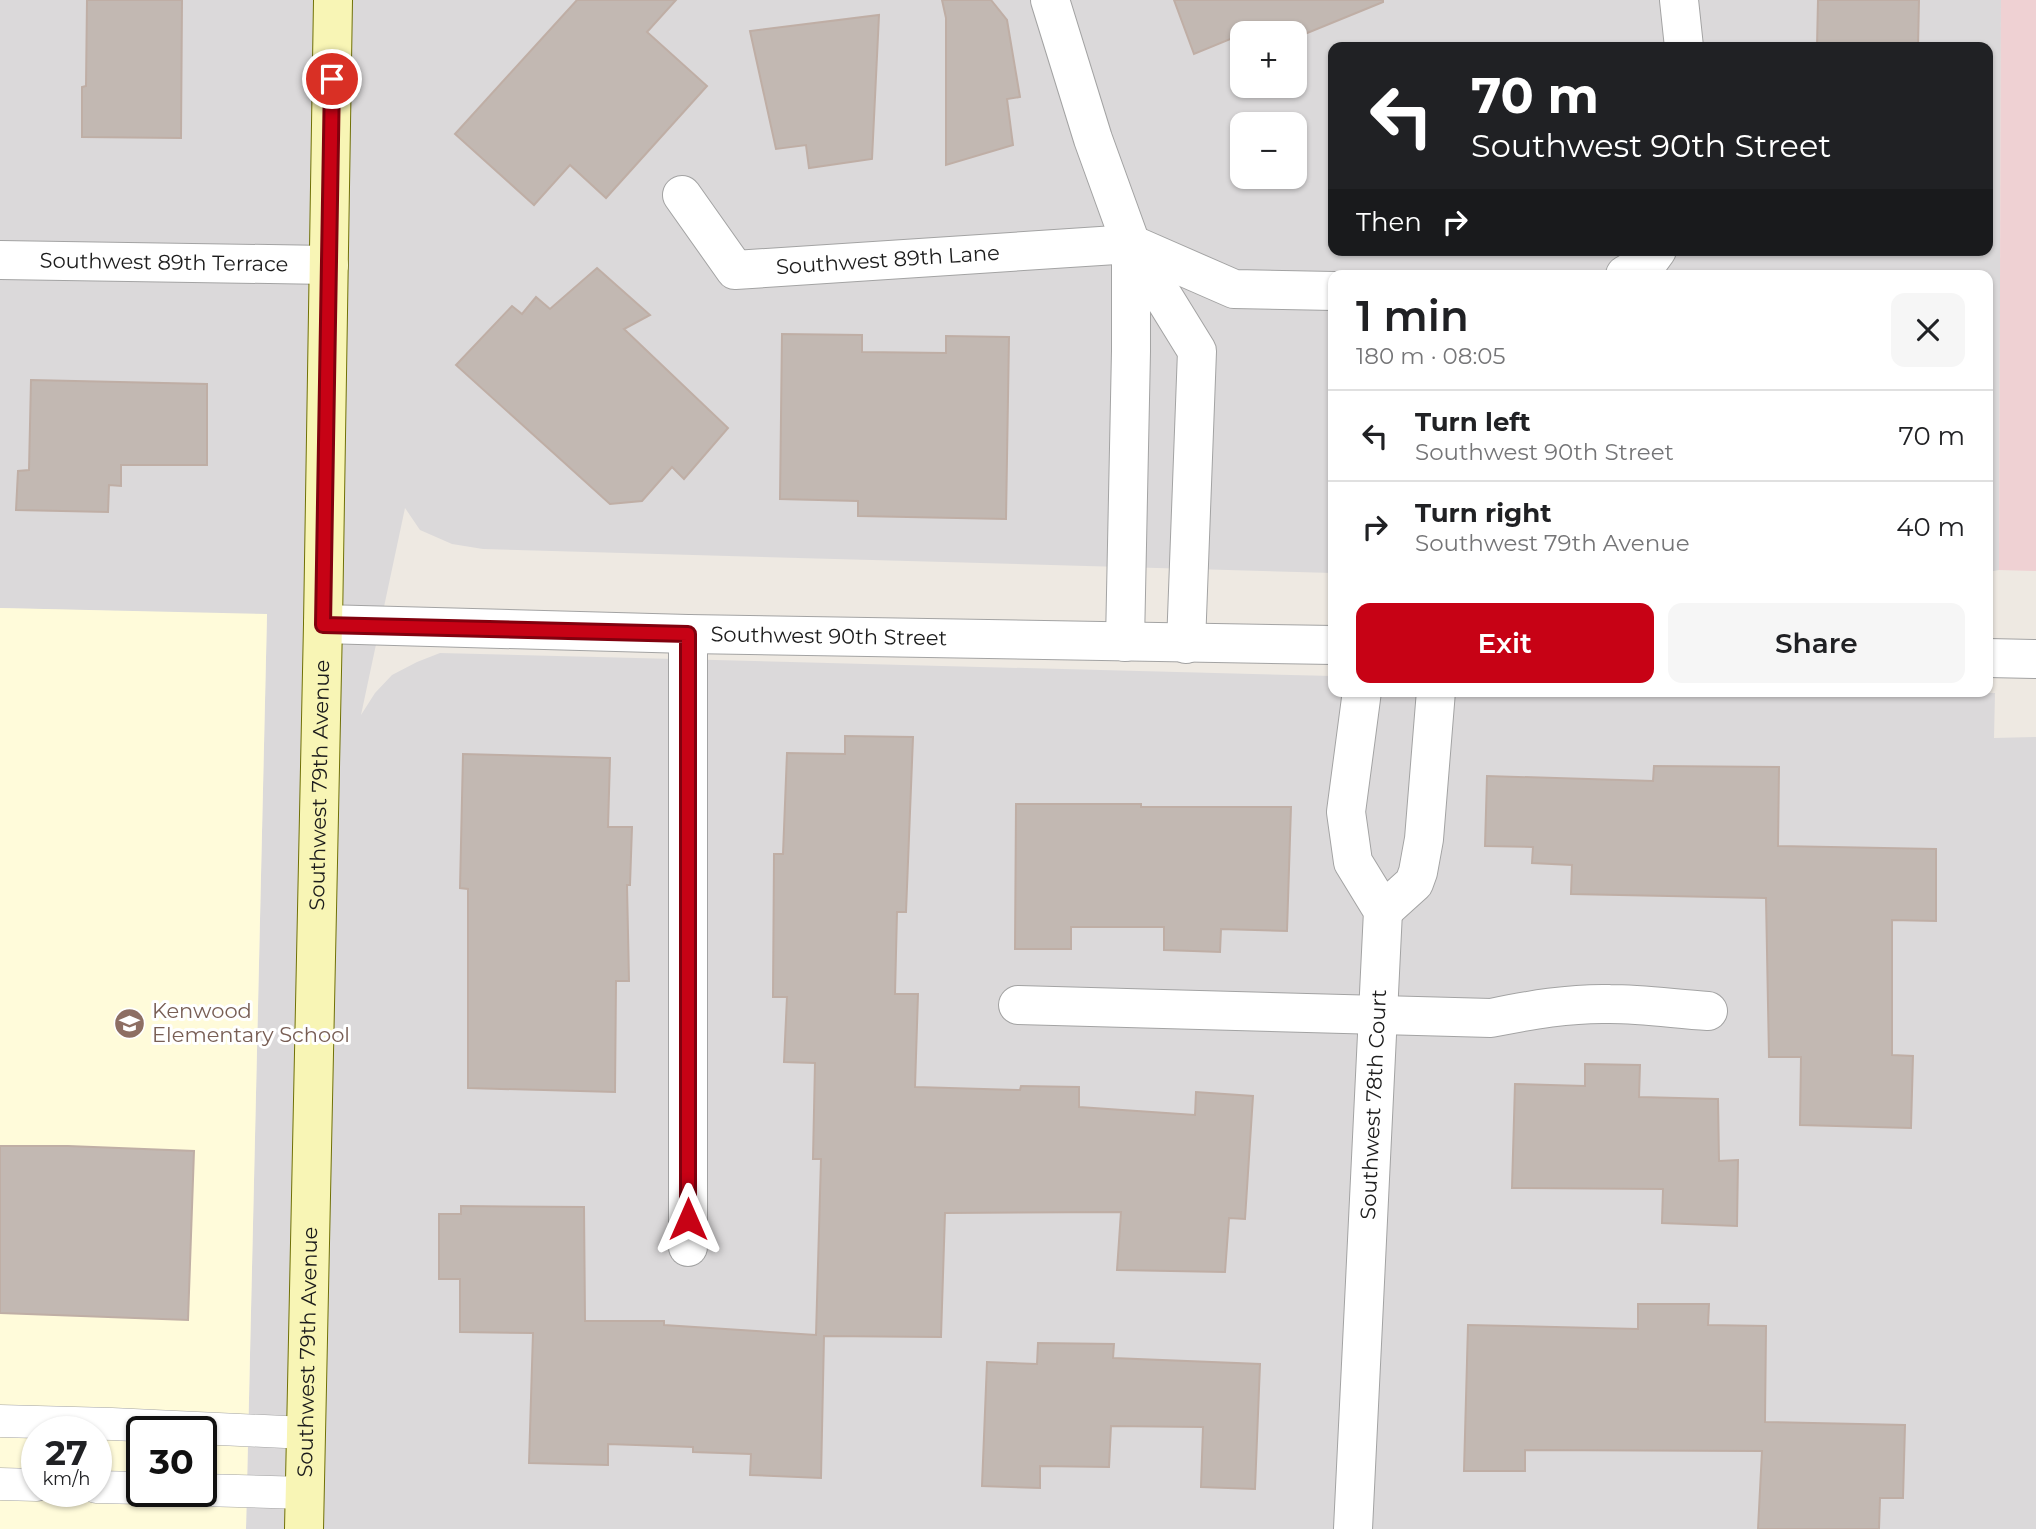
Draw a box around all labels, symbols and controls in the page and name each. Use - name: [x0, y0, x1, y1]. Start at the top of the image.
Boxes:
- map controls: [1230, 21, 1307, 189]
- button: +: [1230, 21, 1307, 98]
- pin: [302, 49, 362, 109]
- icon: arrive: [313, 60, 351, 98]
- text: 70 m: [1471, 66, 1599, 125]
- icon: left: [1356, 70, 1447, 161]
- button: −: [1230, 112, 1307, 189]
- text: Southwest 90th Street: [1471, 126, 1831, 165]
- icon: right: [1436, 203, 1474, 241]
- text: Then: [1356, 206, 1422, 238]
- street label: Southwest 89th Lane: [775, 240, 1000, 279]
- street label: Southwest 89th Terrace: [39, 248, 289, 276]
- text: 1 min: [1356, 290, 1469, 342]
- button: close: [1891, 293, 1965, 367]
- text: 180 m · 08:05: [1356, 342, 1506, 370]
- text: Turn left: [1415, 406, 1531, 438]
- icon: left: [1356, 417, 1394, 455]
- text: 70 m: [1899, 420, 1965, 452]
- text: Southwest 90th Street: [1415, 438, 1674, 466]
- text: Turn right: [1415, 497, 1551, 529]
- icon: right: [1356, 508, 1394, 546]
- text: 40 m: [1896, 511, 1965, 543]
- text: Southwest 79th Avenue: [1415, 529, 1690, 557]
- button: Exit: [1356, 603, 1654, 683]
- button: Share: [1668, 603, 1965, 683]
- street label: Southwest 90th Street: [710, 621, 947, 650]
- street label: Southwest 79th Avenue: [304, 660, 334, 911]
- street label: Southwest 78th Court: [1355, 989, 1391, 1220]
- place label: Kenwood Elementary School: [152, 998, 350, 1047]
- school or university icon: Kenwood Elementary School: [112, 1006, 146, 1040]
- position arrow: [651, 1182, 725, 1256]
- street label: Southwest 79th Avenue: [292, 1226, 322, 1478]
- speed limit sign: 30: [126, 1416, 217, 1507]
- text: 27: [45, 1431, 88, 1474]
- text: km/h: [42, 1468, 91, 1490]

